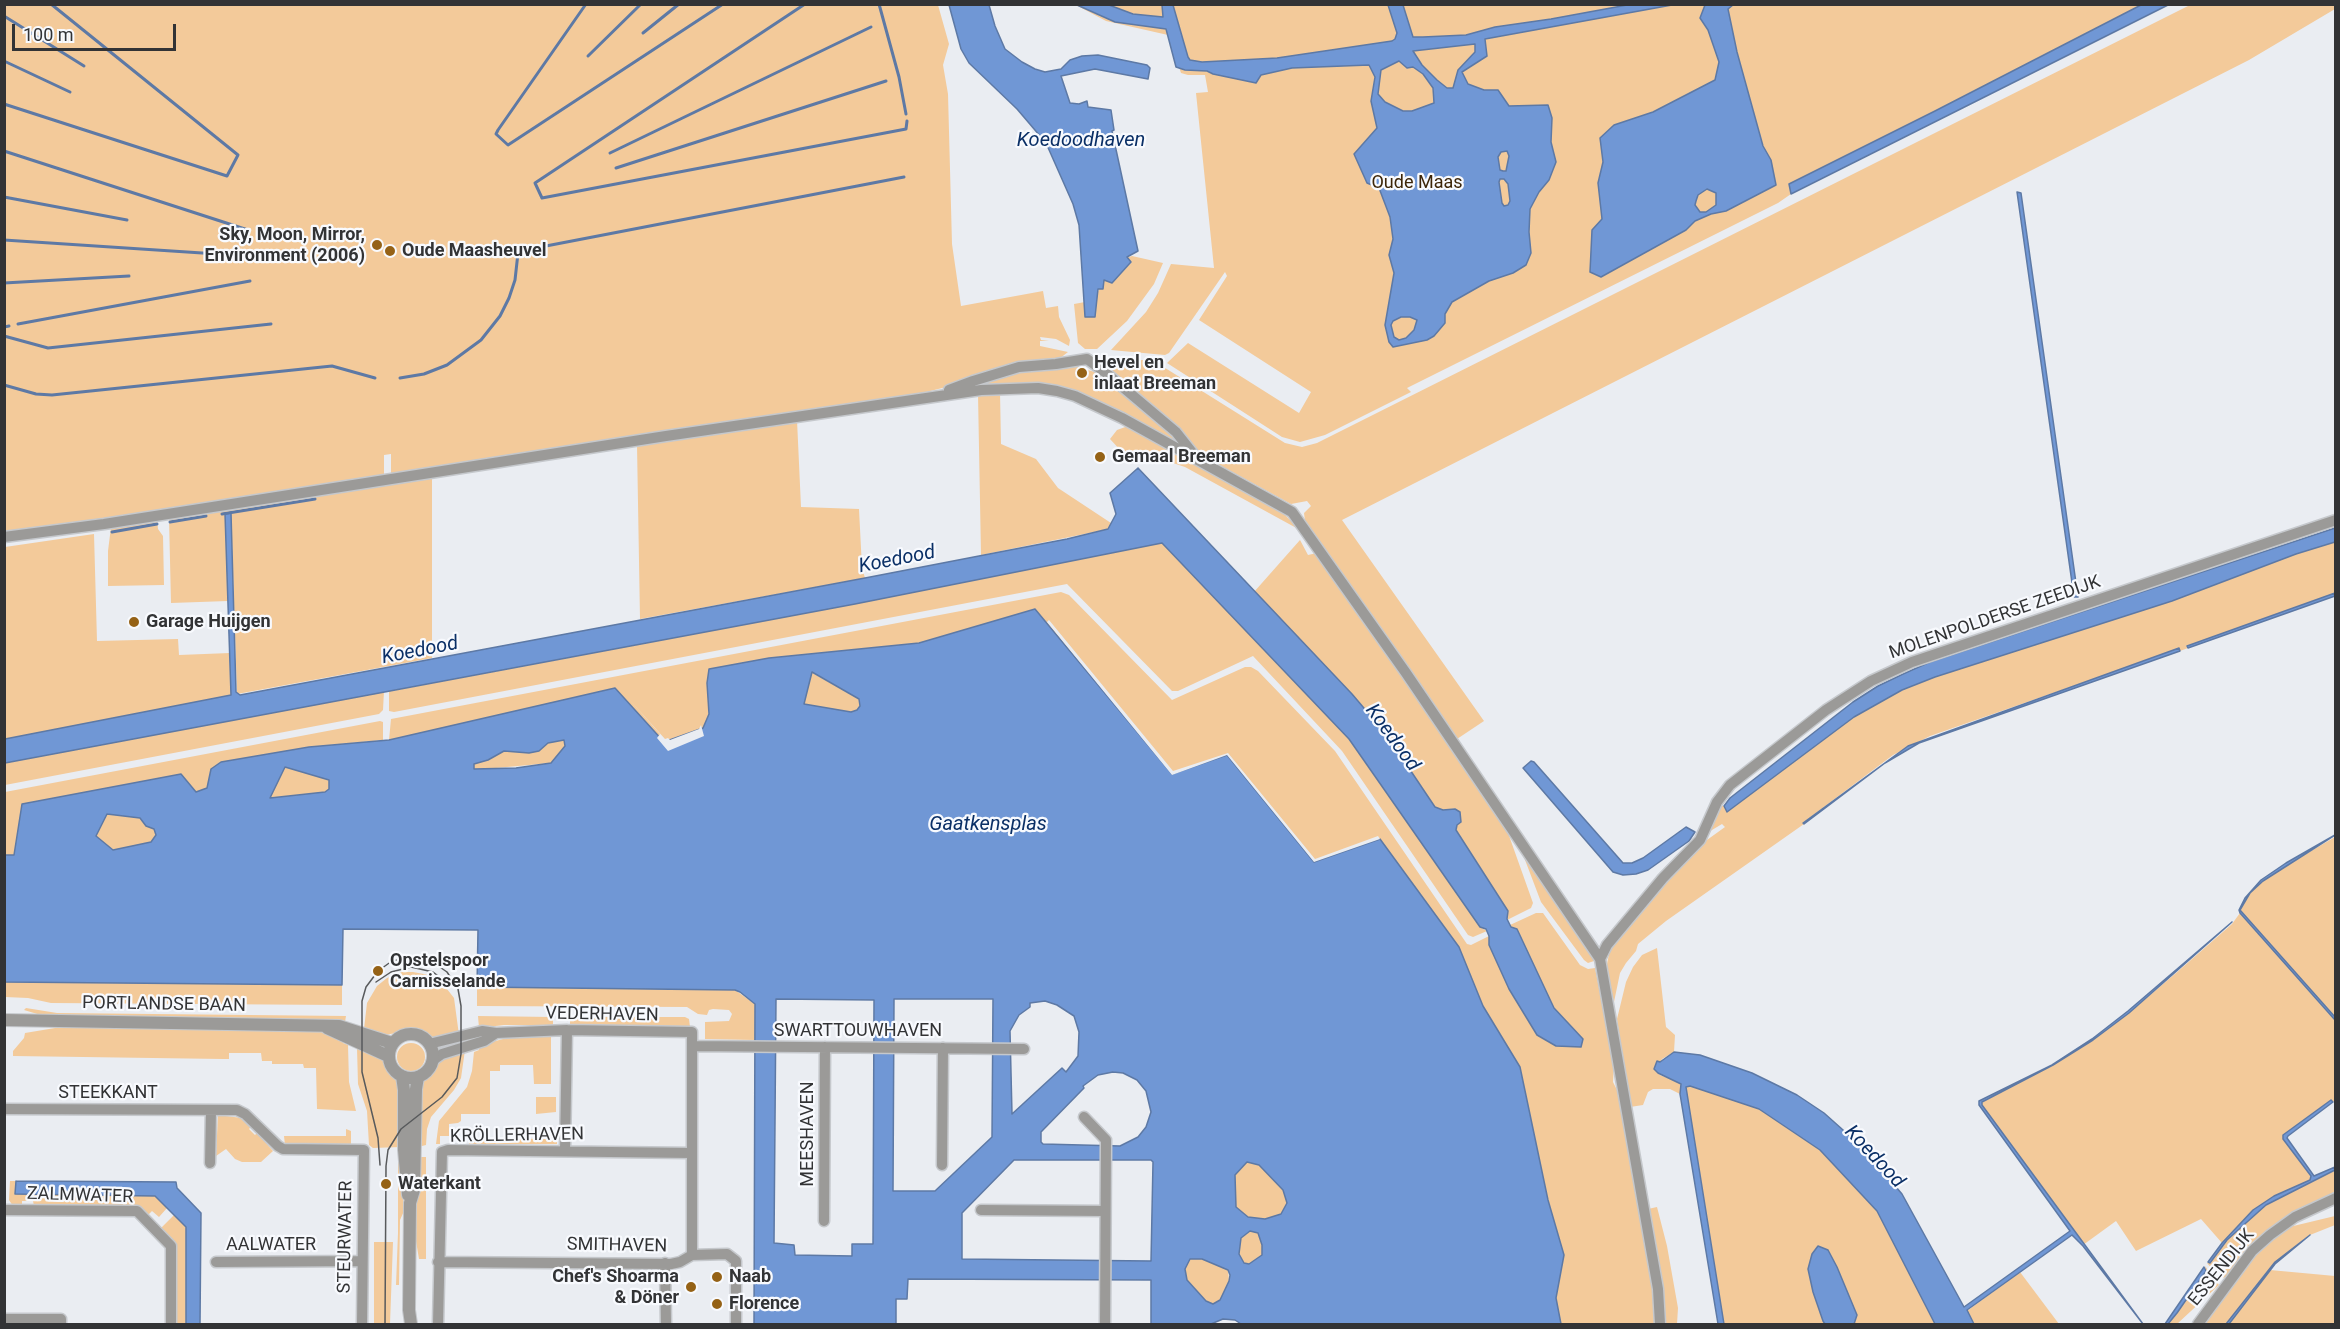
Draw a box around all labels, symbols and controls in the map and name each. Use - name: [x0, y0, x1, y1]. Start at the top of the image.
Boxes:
- scale bar: [15, 12, 178, 50]
- text: 100 m: [23, 24, 74, 45]
- water label: Koedoodhaven: [1017, 129, 1145, 153]
- park label: Oude Maas: [1371, 172, 1463, 194]
- place label: Sky, Moon, Mirror, Environment (2006): [204, 224, 365, 266]
- marker: Sky, Moon, Mirror, Environment (2006): [370, 238, 384, 252]
- place label: Oude Maasheuvel: [402, 240, 546, 262]
- marker: Oude Maasheuvel: [383, 244, 397, 258]
- place label: Hevel en inlaat Breeman: [1094, 352, 1216, 394]
- marker: Hevel en inlaat Breeman: [1075, 366, 1089, 380]
- place label: Gemaal Breeman: [1112, 446, 1251, 468]
- marker: Gemaal Breeman: [1093, 450, 1107, 464]
- water label: Koedood: [857, 541, 937, 579]
- street label: MOLENPOLDERSE ZEEDIJK: [1887, 572, 2103, 664]
- place label: Garage Huijgen: [146, 611, 271, 633]
- marker: Garage Huijgen: [127, 615, 141, 629]
- water label: Koedood: [380, 632, 460, 670]
- water label: Koedood: [1360, 700, 1424, 776]
- water label: Gaatkensplas: [929, 813, 1047, 837]
- place label: Opstelspoor Carnisselande: [390, 950, 505, 992]
- marker: Opstelspoor Carnisselande: [371, 964, 385, 978]
- street label: PORTLANDSE BAAN: [82, 993, 246, 1017]
- street label: VEDERHAVEN: [545, 1003, 659, 1027]
- street label: SWARTTOUWHAVEN: [774, 1020, 942, 1042]
- street label: MEESHAVEN: [797, 1081, 819, 1187]
- street label: STEEKKANT: [58, 1082, 158, 1104]
- water label: Koedood: [1839, 1121, 1909, 1193]
- street label: KRÖLLERHAVEN: [450, 1124, 584, 1148]
- place label: Waterkant: [398, 1173, 481, 1195]
- marker: Waterkant: [379, 1177, 393, 1191]
- street label: STEURWATER: [334, 1180, 358, 1294]
- street label: ZALMWATER: [26, 1183, 134, 1209]
- street label: ESSENDIJK: [2184, 1225, 2260, 1311]
- street label: AALWATER: [226, 1234, 316, 1256]
- street label: SMITHAVEN: [567, 1234, 667, 1258]
- place label: Chef's Shoarma & Döner: [552, 1266, 679, 1308]
- place label: Naab: [729, 1266, 771, 1288]
- marker: Naab: [710, 1270, 724, 1284]
- marker: Chef's Shoarma & Döner: [684, 1280, 698, 1294]
- place label: Florence: [729, 1293, 799, 1315]
- marker: Florence: [710, 1297, 724, 1311]

